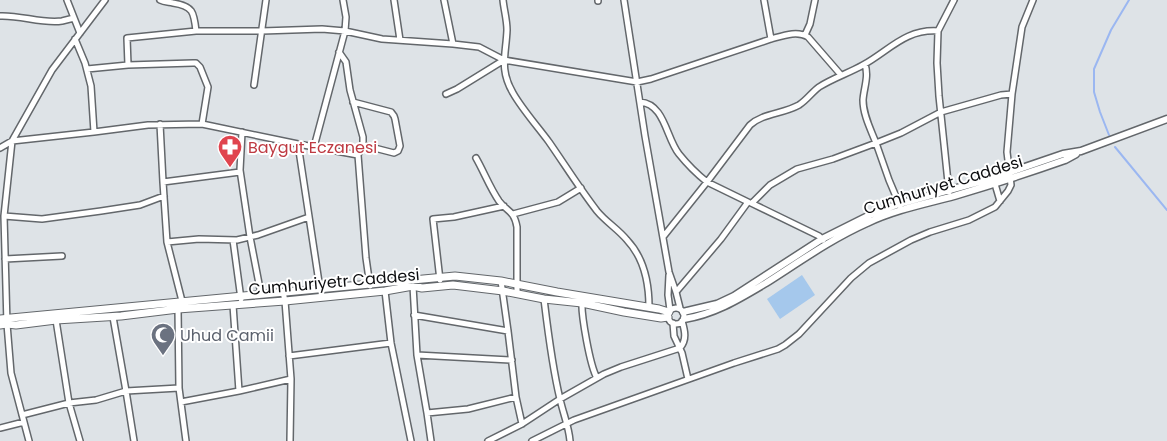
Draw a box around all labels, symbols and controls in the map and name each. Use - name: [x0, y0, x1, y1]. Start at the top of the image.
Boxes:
- pharmacy icon: Baygut Eczanesi: [217, 134, 243, 168]
- place label: Baygut Eczanesi: [248, 136, 377, 159]
- street label: Cumhuriyet Caddesi: [861, 150, 1025, 220]
- street label: Cumhuriyetr Caddesi: [248, 263, 420, 301]
- mosque icon: Uhud Camii: [150, 322, 176, 356]
- place label: Uhud Camii: [180, 324, 274, 347]

